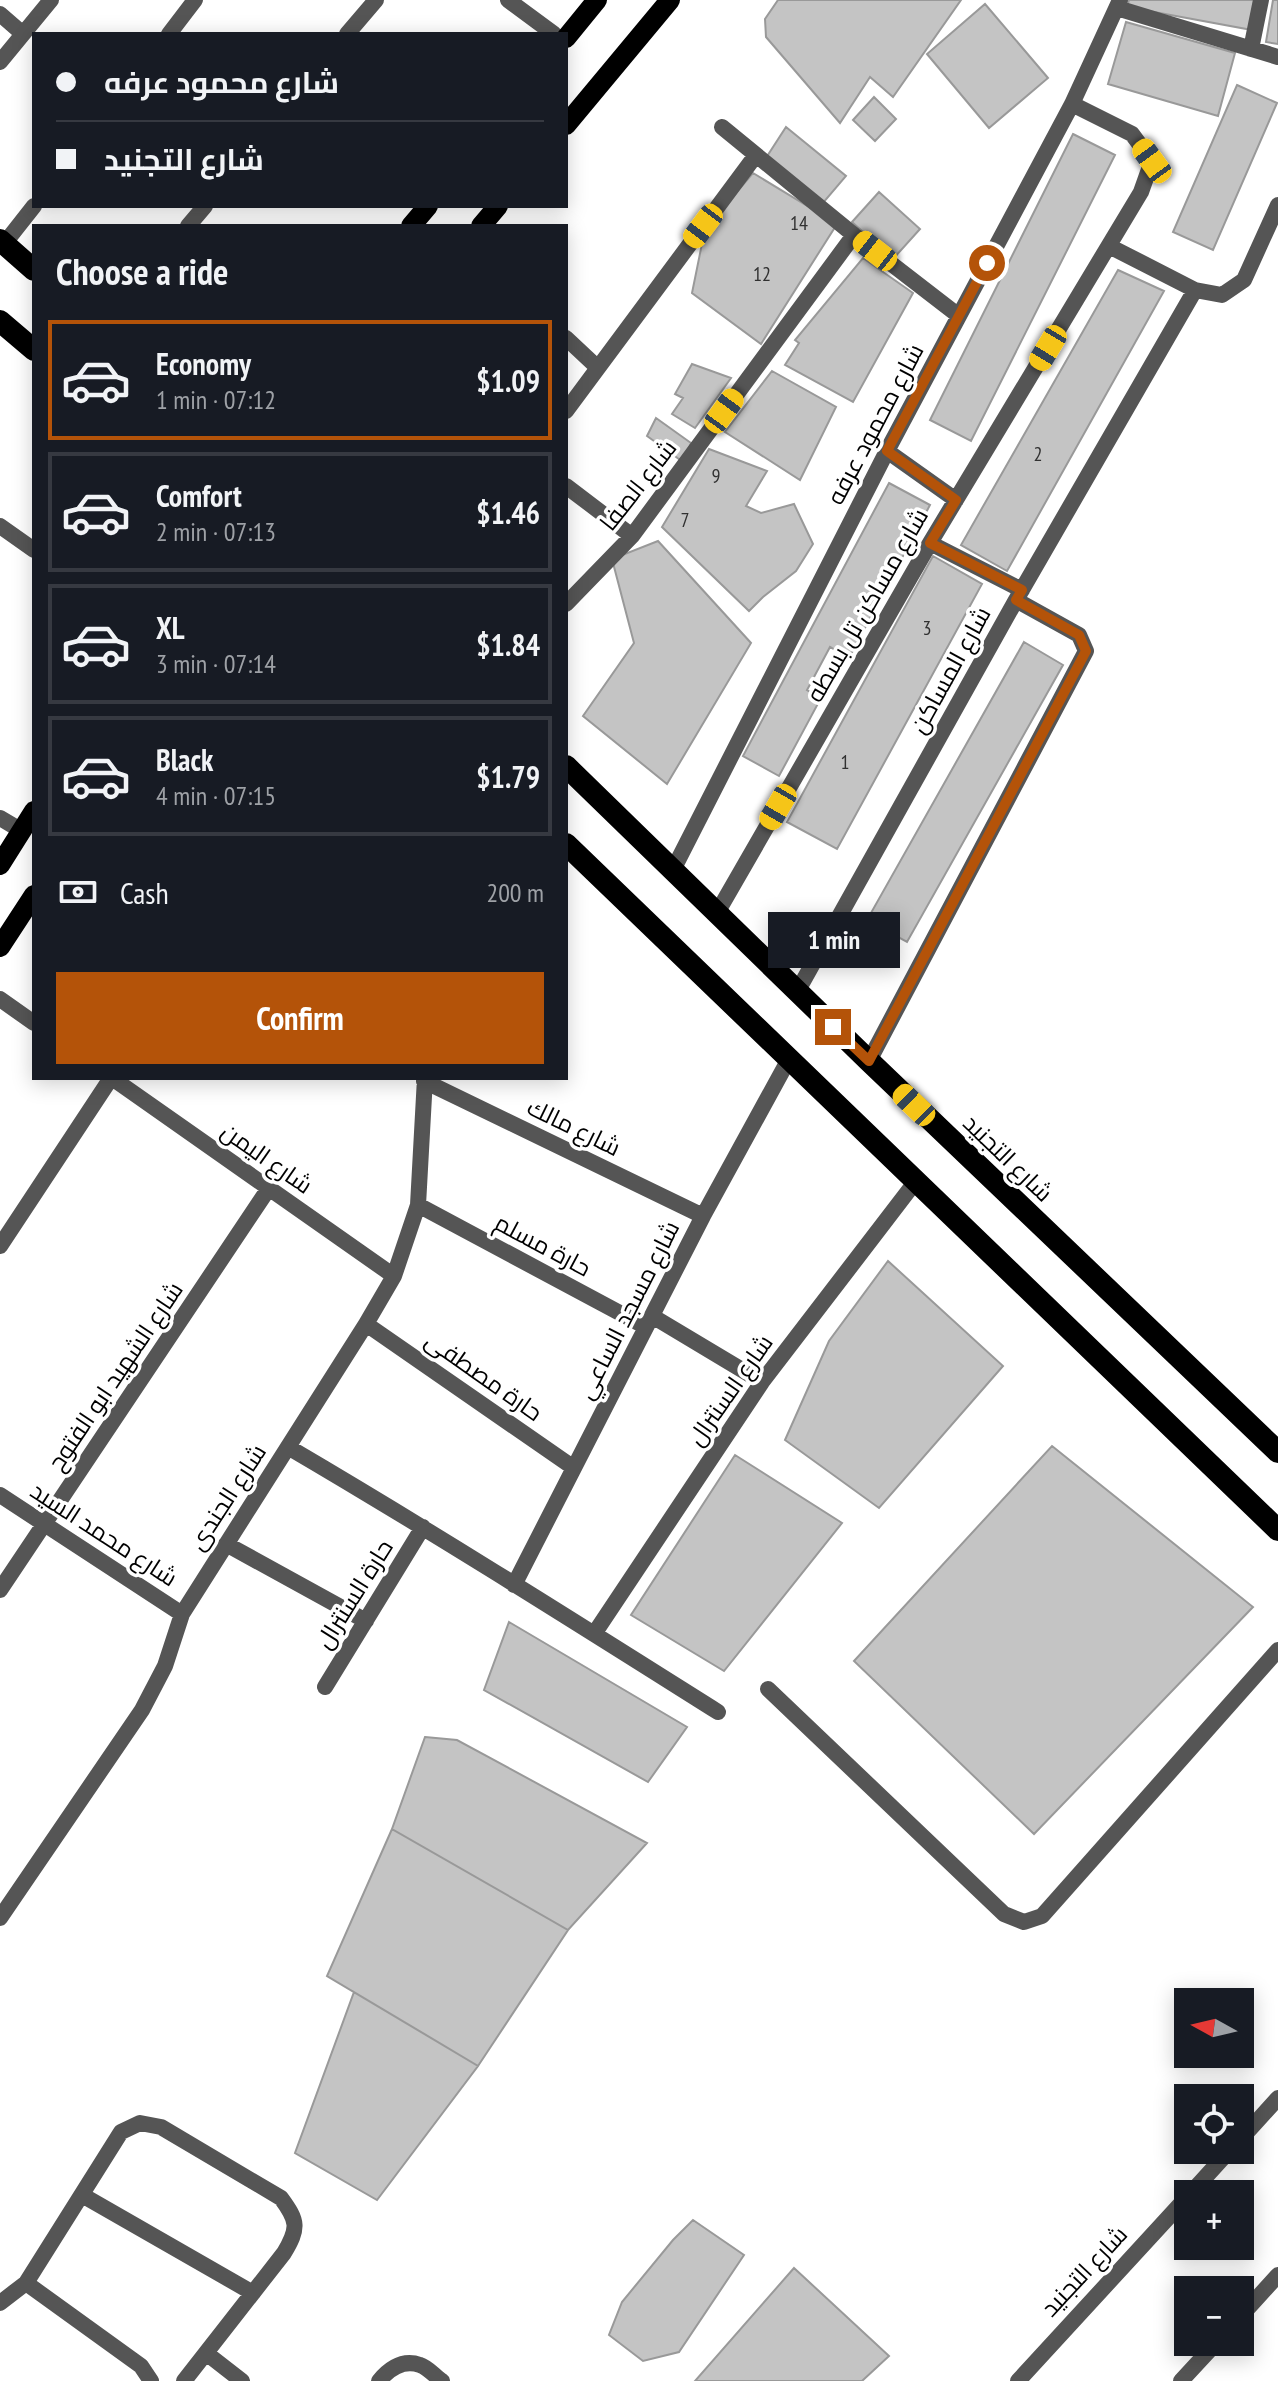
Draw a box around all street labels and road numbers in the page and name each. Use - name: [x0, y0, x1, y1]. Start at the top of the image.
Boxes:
- street label: شارع محمود عرفه: [820, 338, 931, 510]
- street label: شارع الصفا: [593, 433, 684, 538]
- street label: شارع مساكن تل بسطه: [799, 503, 936, 708]
- street label: شارع المساكن: [902, 601, 998, 739]
- street label: شارع مالك: [522, 1091, 626, 1164]
- street label: شارع التجنيد: [956, 1108, 1059, 1209]
- street label: شارع اليمن: [215, 1115, 319, 1202]
- street label: حارة مسلم: [489, 1207, 597, 1284]
- street label: شارع مسجد الساعي: [570, 1216, 690, 1406]
- street label: شارع الشهيد ابو الفتوح: [40, 1276, 191, 1477]
- street label: حارة مصطفى: [419, 1324, 549, 1428]
- street label: شارع السنترال: [680, 1328, 781, 1452]
- street label: شارع الجندى: [181, 1438, 274, 1557]
- street label: شارع محمد السيد: [24, 1475, 183, 1594]
- street label: حارة السنترال: [308, 1534, 400, 1654]
- street label: شارع التجنيد: [1034, 2219, 1135, 2324]

